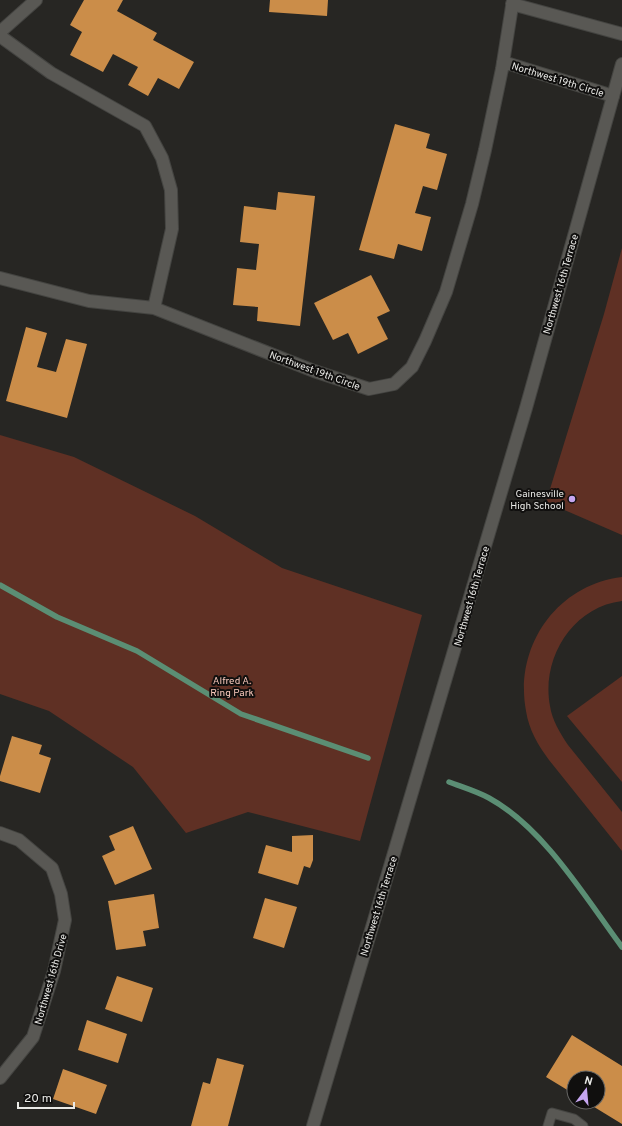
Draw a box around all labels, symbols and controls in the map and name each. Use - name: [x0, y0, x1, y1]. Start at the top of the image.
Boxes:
- street label: Northwest 19th Circle: [510, 60, 605, 101]
- street label: Northwest 16th Terrace: [541, 233, 582, 336]
- street label: Northwest 19th Circle: [267, 349, 362, 394]
- place label: Gainesville High School: [510, 488, 564, 513]
- marker: Gainesville High School: [567, 494, 577, 504]
- street label: Northwest 16th Terrace: [452, 545, 493, 648]
- park label: Alfred A. Ring Park: [210, 675, 254, 700]
- street label: Northwest 16th Terrace: [358, 855, 401, 958]
- street label: Northwest 16th Drive: [32, 933, 71, 1026]
- north arrow: [566, 1070, 606, 1110]
- text: N: [583, 1074, 594, 1089]
- scale bar: [18, 1084, 74, 1110]
- text: 20 m: [24, 1091, 52, 1107]

